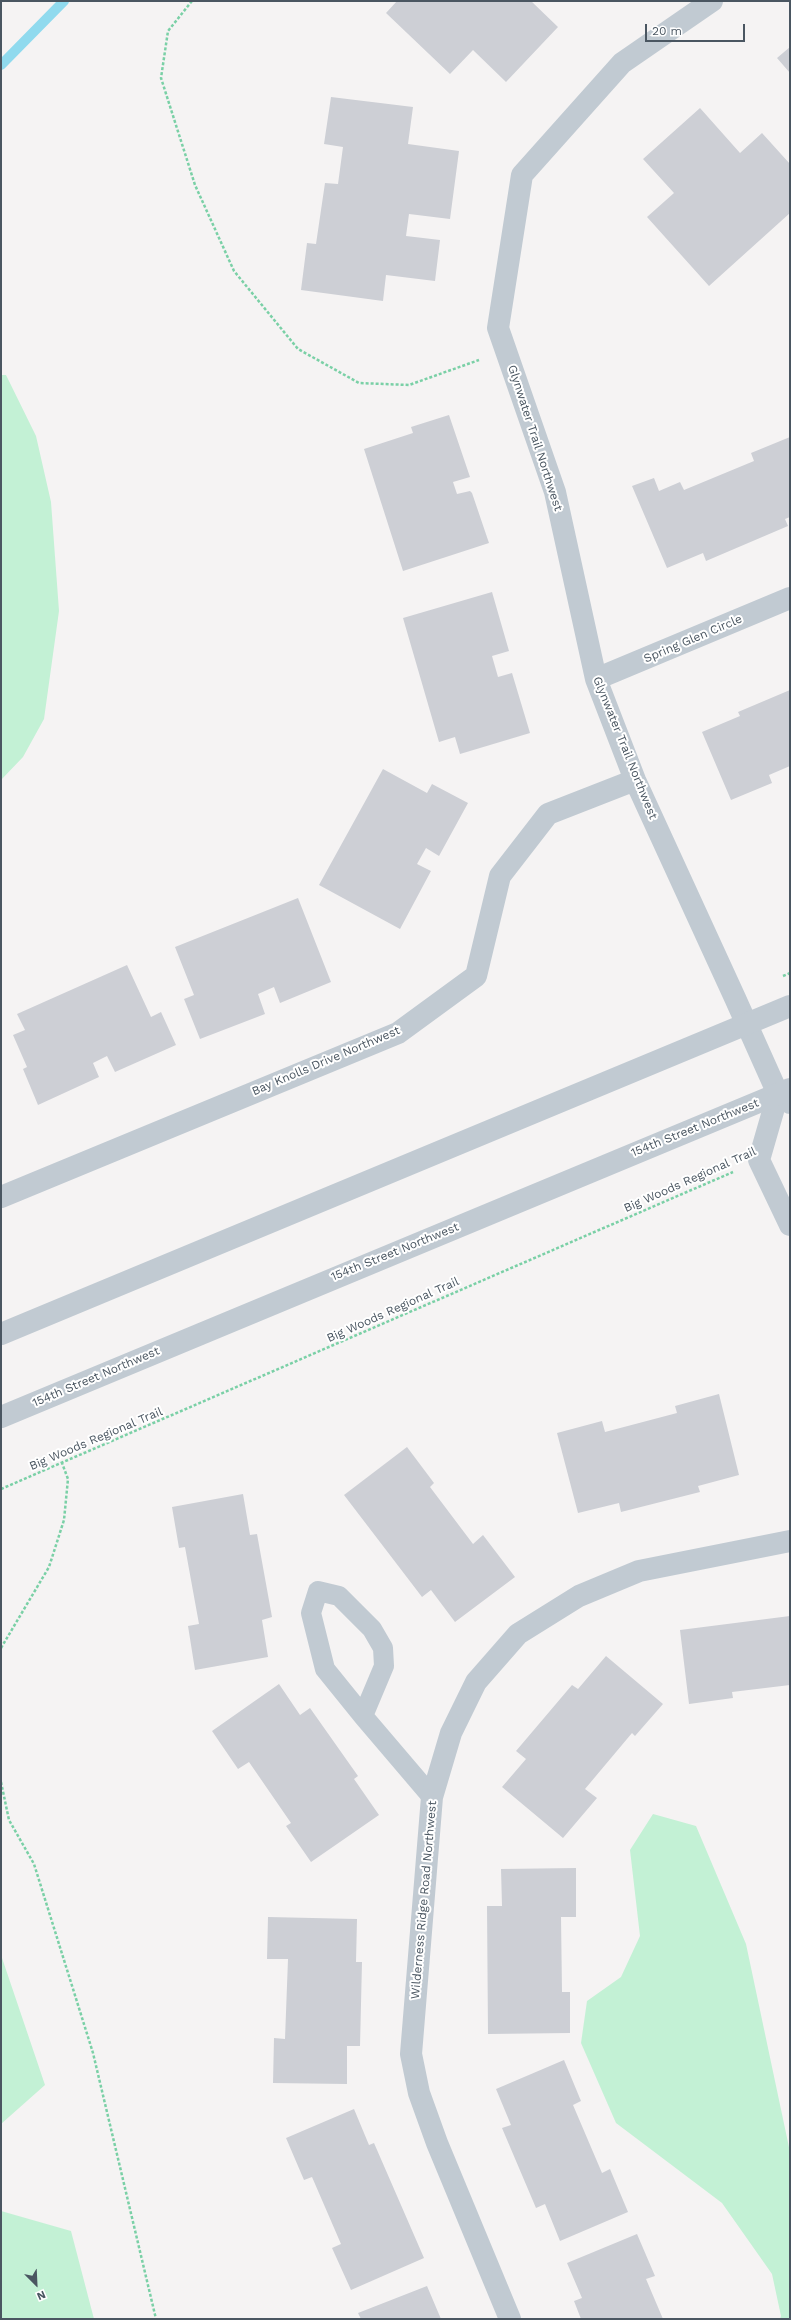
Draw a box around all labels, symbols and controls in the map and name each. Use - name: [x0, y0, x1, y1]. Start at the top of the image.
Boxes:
- scale bar: [647, 16, 747, 42]
- text: 20 m: [652, 24, 682, 38]
- street label: Glynwater Trail Northwest: [505, 363, 565, 513]
- street label: Spring Glen Circle: [642, 612, 744, 666]
- street label: Glynwater Trail Northwest: [590, 674, 660, 822]
- street label: Bay Knolls Drive Northwest: [250, 1023, 402, 1099]
- street label: 154th Street Northwest: [629, 1096, 761, 1160]
- street label: Big Woods Regional Trail: [622, 1144, 758, 1216]
- street label: 154th Street Northwest: [329, 1220, 461, 1284]
- street label: Big Woods Regional Trail: [325, 1274, 461, 1346]
- street label: 154th Street Northwest: [30, 1344, 162, 1410]
- street label: Big Woods Regional Trail: [27, 1404, 165, 1474]
- street label: Wilderness Ridge Road Northwest: [408, 1800, 440, 2000]
- north arrow: [16, 2264, 56, 2304]
- text: N: [35, 2288, 47, 2303]

